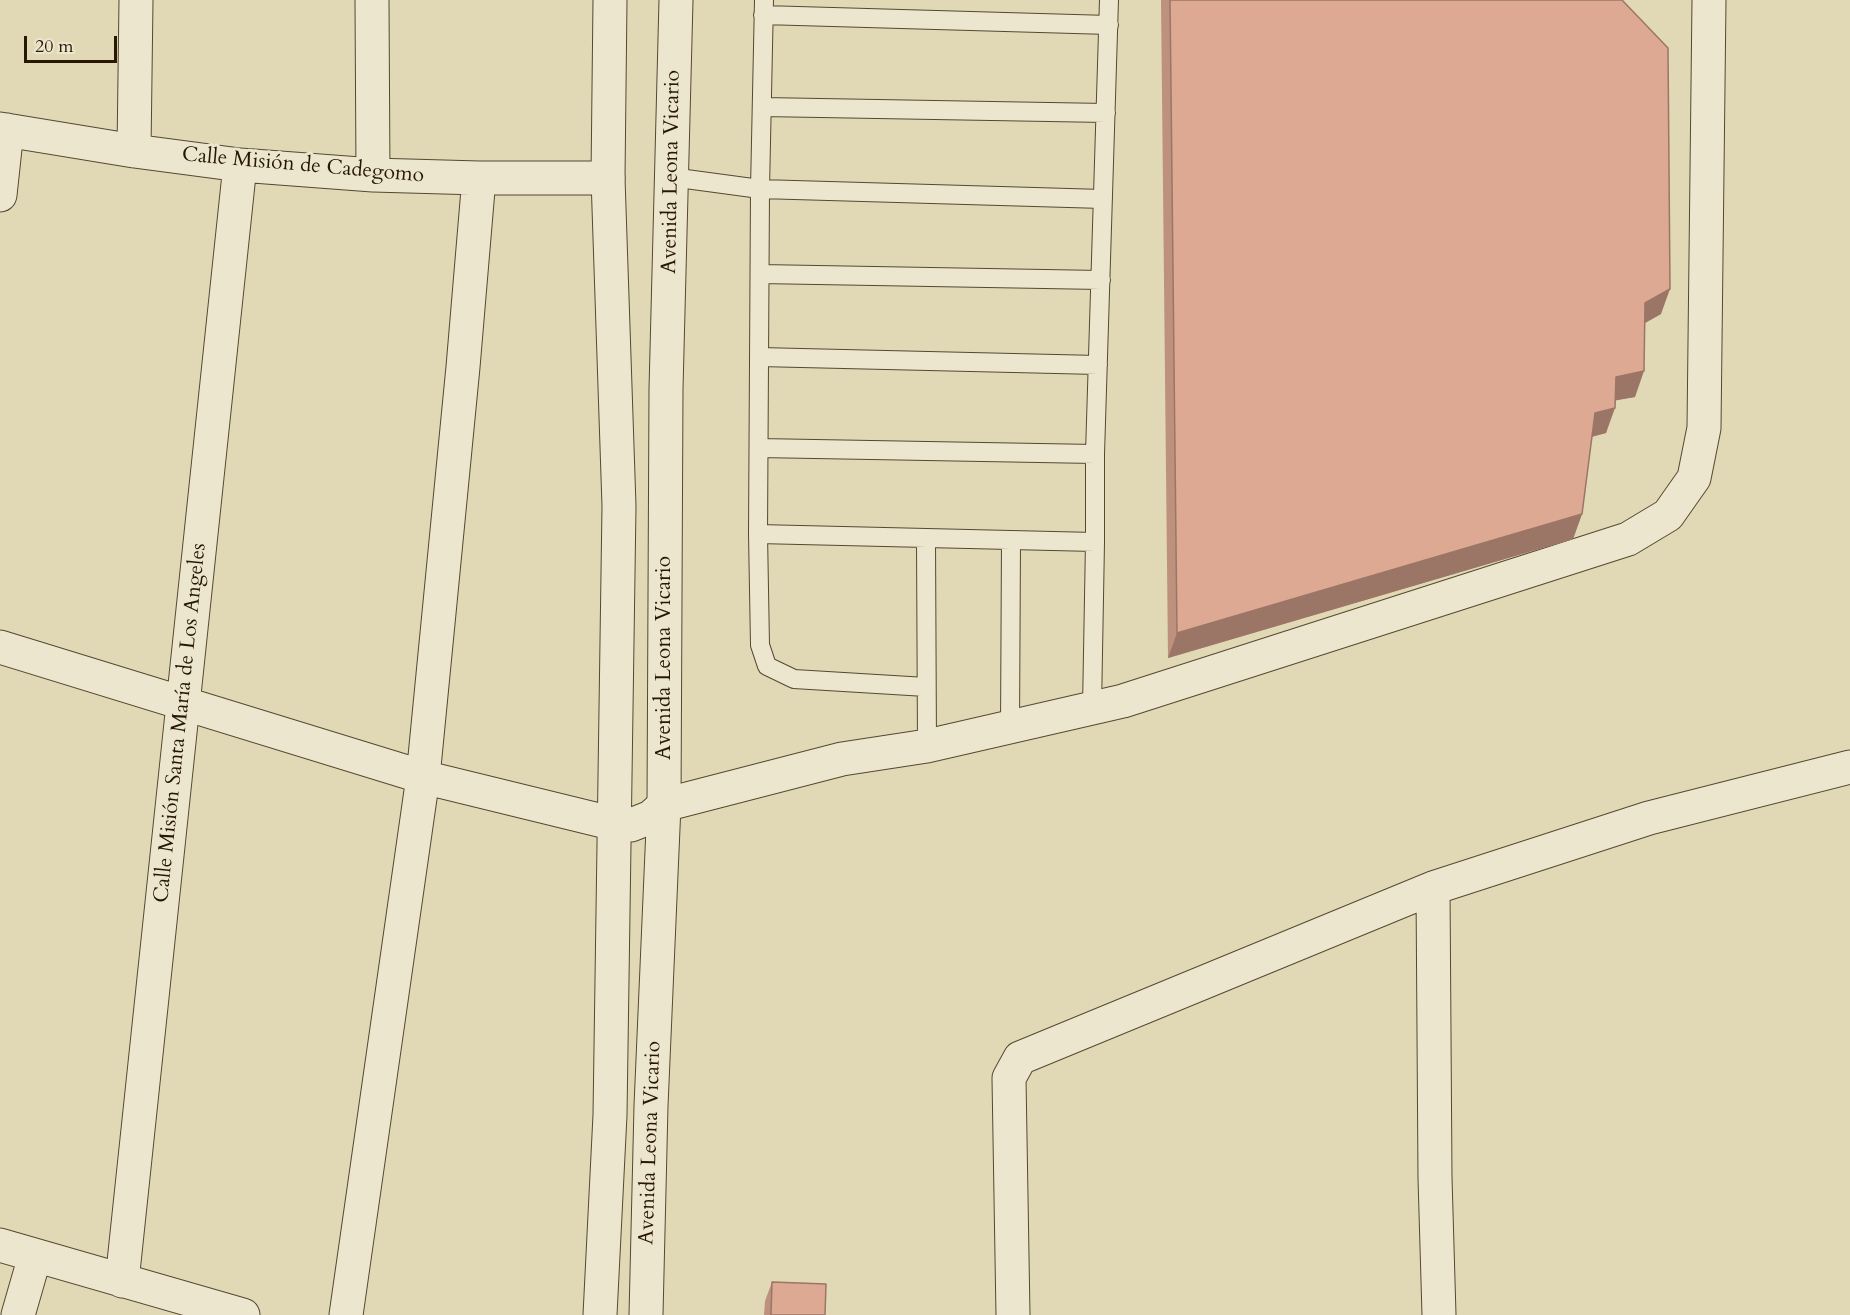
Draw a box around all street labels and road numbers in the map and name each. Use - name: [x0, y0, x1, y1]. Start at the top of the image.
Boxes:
- street label: Avenida Leona Vicario: [658, 70, 686, 274]
- street label: Calle Misión de Cadegomo: [181, 143, 425, 189]
- street label: Calle Misión Santa María de Los Angeles: [150, 542, 212, 904]
- street label: Avenida Leona Vicario: [652, 556, 678, 760]
- street label: Avenida Leona Vicario: [635, 1041, 667, 1245]

